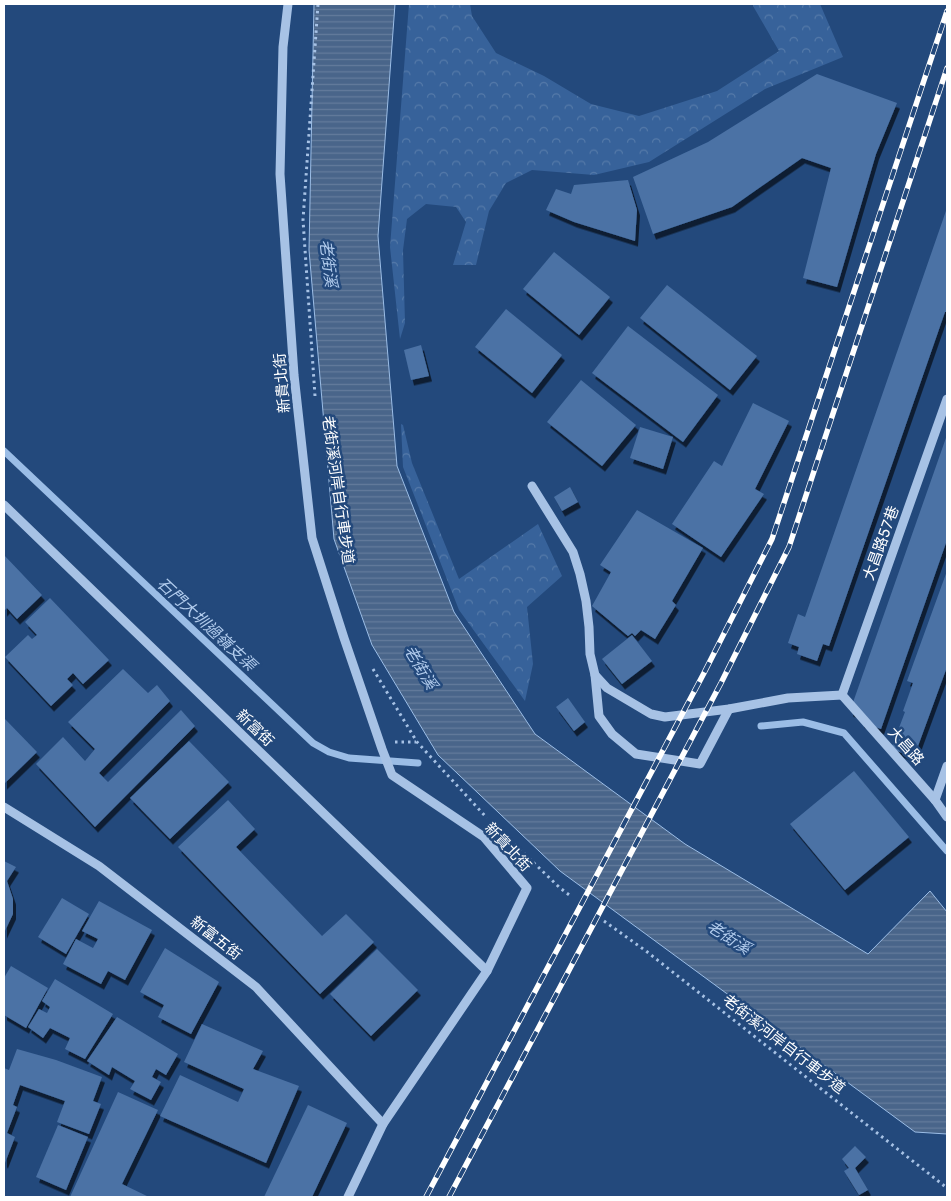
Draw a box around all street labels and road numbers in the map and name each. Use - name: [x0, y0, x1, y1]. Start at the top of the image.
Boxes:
- street label: 新貴北街: [269, 352, 294, 414]
- street label: 老街溪河岸自行車步道: [319, 414, 358, 566]
- street label: 大昌路57巷: [858, 503, 903, 583]
- street label: 新富街: [233, 705, 278, 750]
- street label: 大昌路: [884, 723, 928, 769]
- street label: 新貴北街: [481, 818, 536, 875]
- street label: 新富五街: [187, 912, 246, 964]
- street label: 老街溪河岸自行車步道: [719, 990, 849, 1097]

